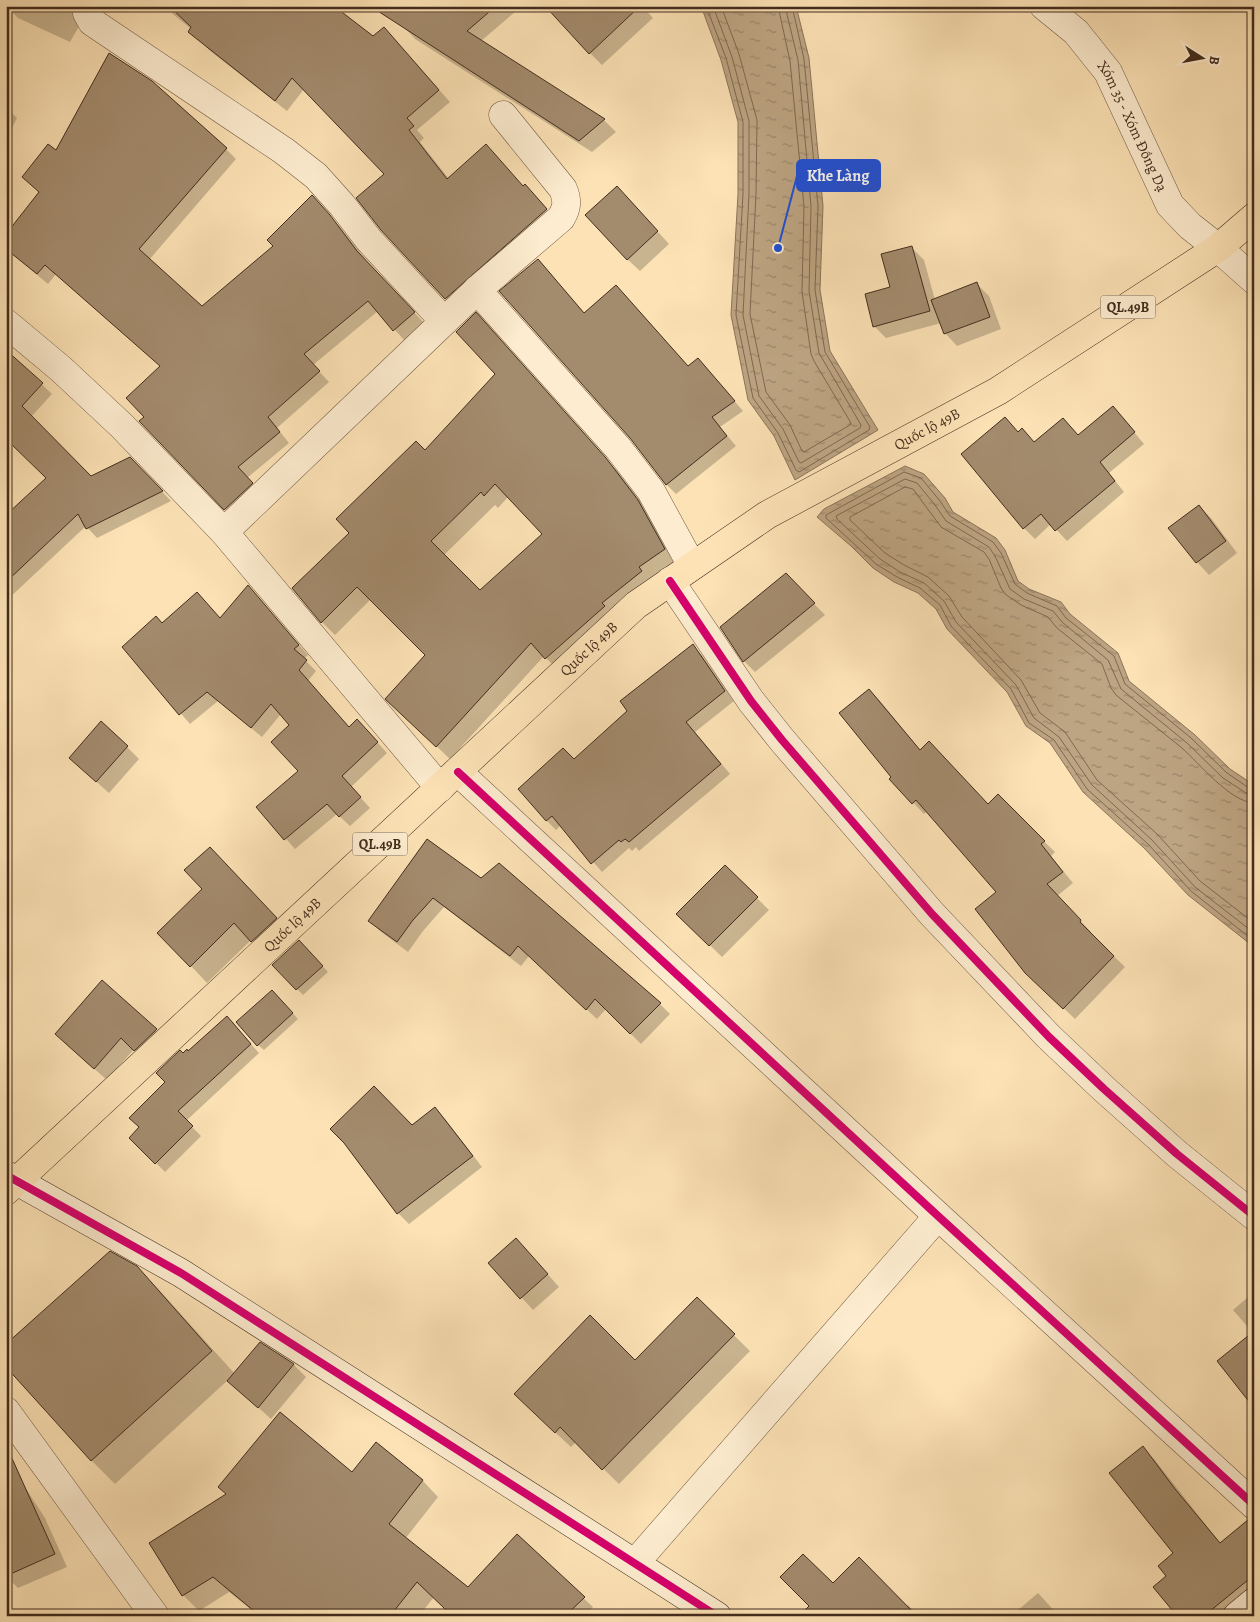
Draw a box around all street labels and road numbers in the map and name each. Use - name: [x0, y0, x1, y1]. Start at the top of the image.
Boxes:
- street label: Xóm 35 - Xóm Đồng Dạ: [1093, 56, 1172, 195]
- road number: QL.49B: [1100, 296, 1156, 318]
- street label: Quốc lộ 49B: [891, 403, 964, 455]
- street label: Quốc lộ 49B: [556, 617, 622, 681]
- road number: QL.49B: [352, 832, 408, 856]
- street label: Quốc lộ 49B: [259, 893, 326, 957]

